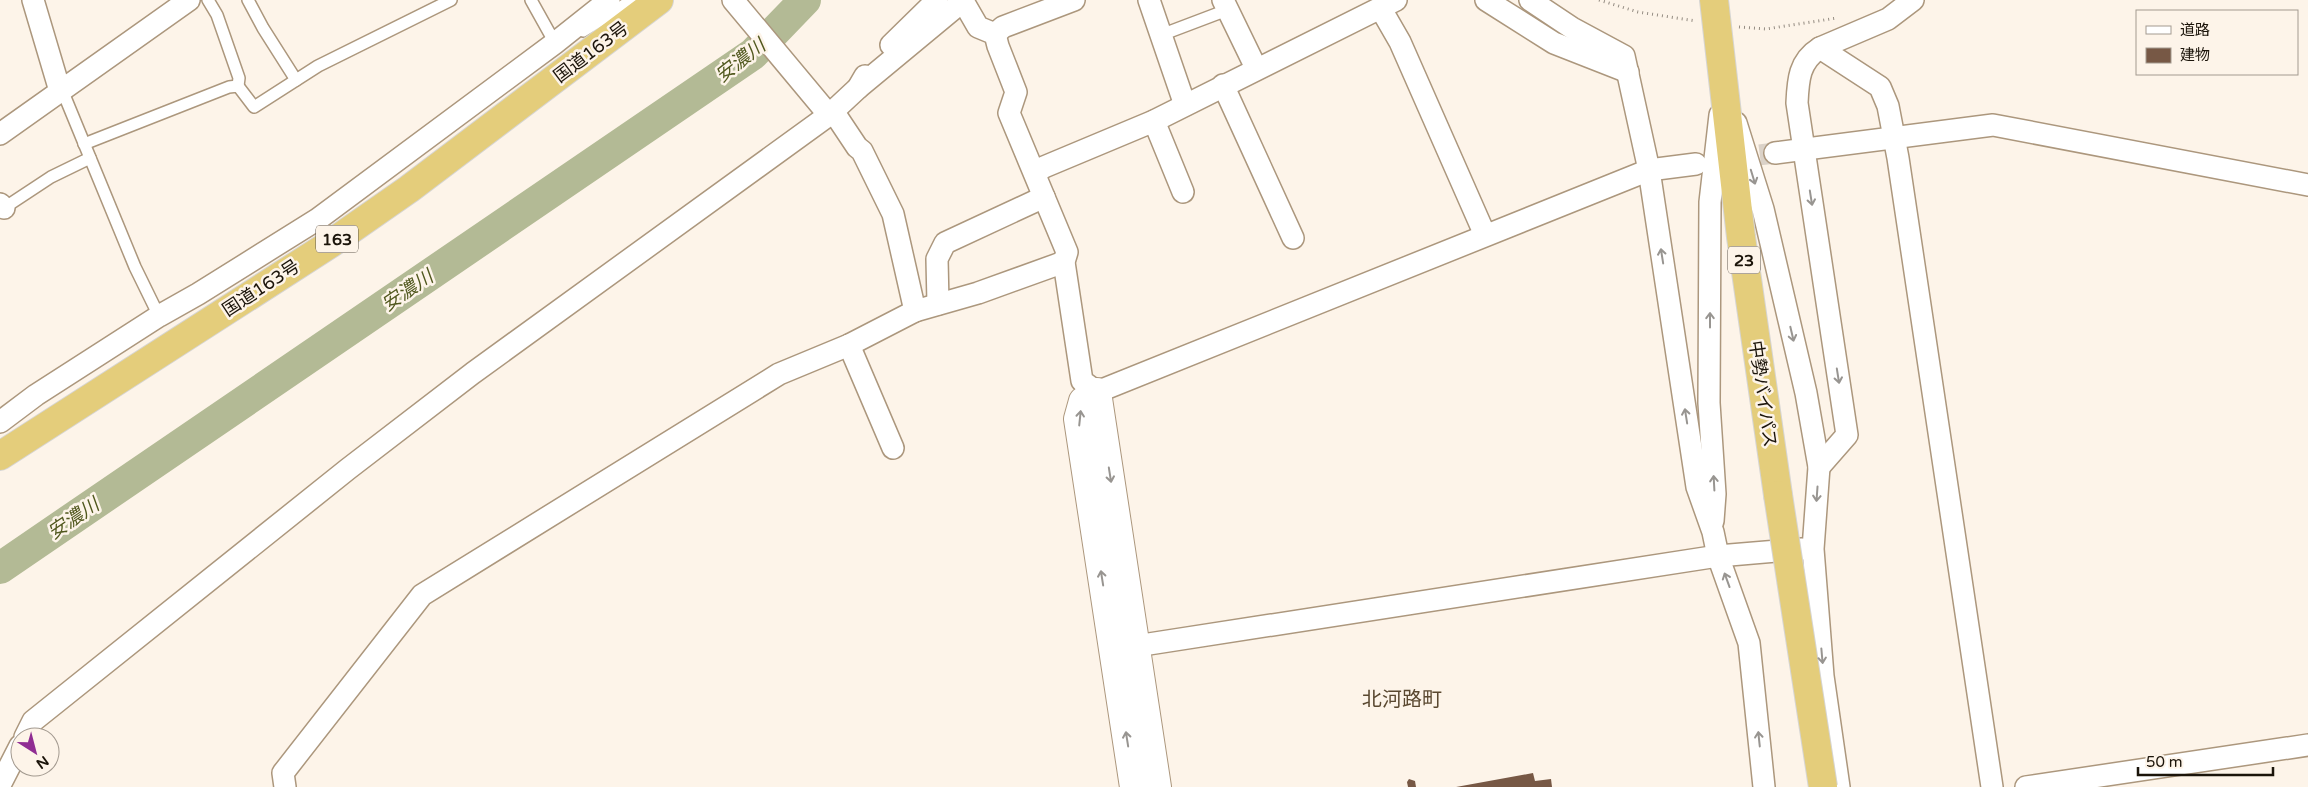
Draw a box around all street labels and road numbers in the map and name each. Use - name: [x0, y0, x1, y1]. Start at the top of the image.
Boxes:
- street label: 国道163号: [549, 17, 633, 87]
- road number: 163: [316, 225, 358, 252]
- road number: 23: [1728, 246, 1760, 274]
- street label: 国道163号: [218, 255, 304, 321]
- street label: 中勢バイパス: [1745, 339, 1781, 449]

